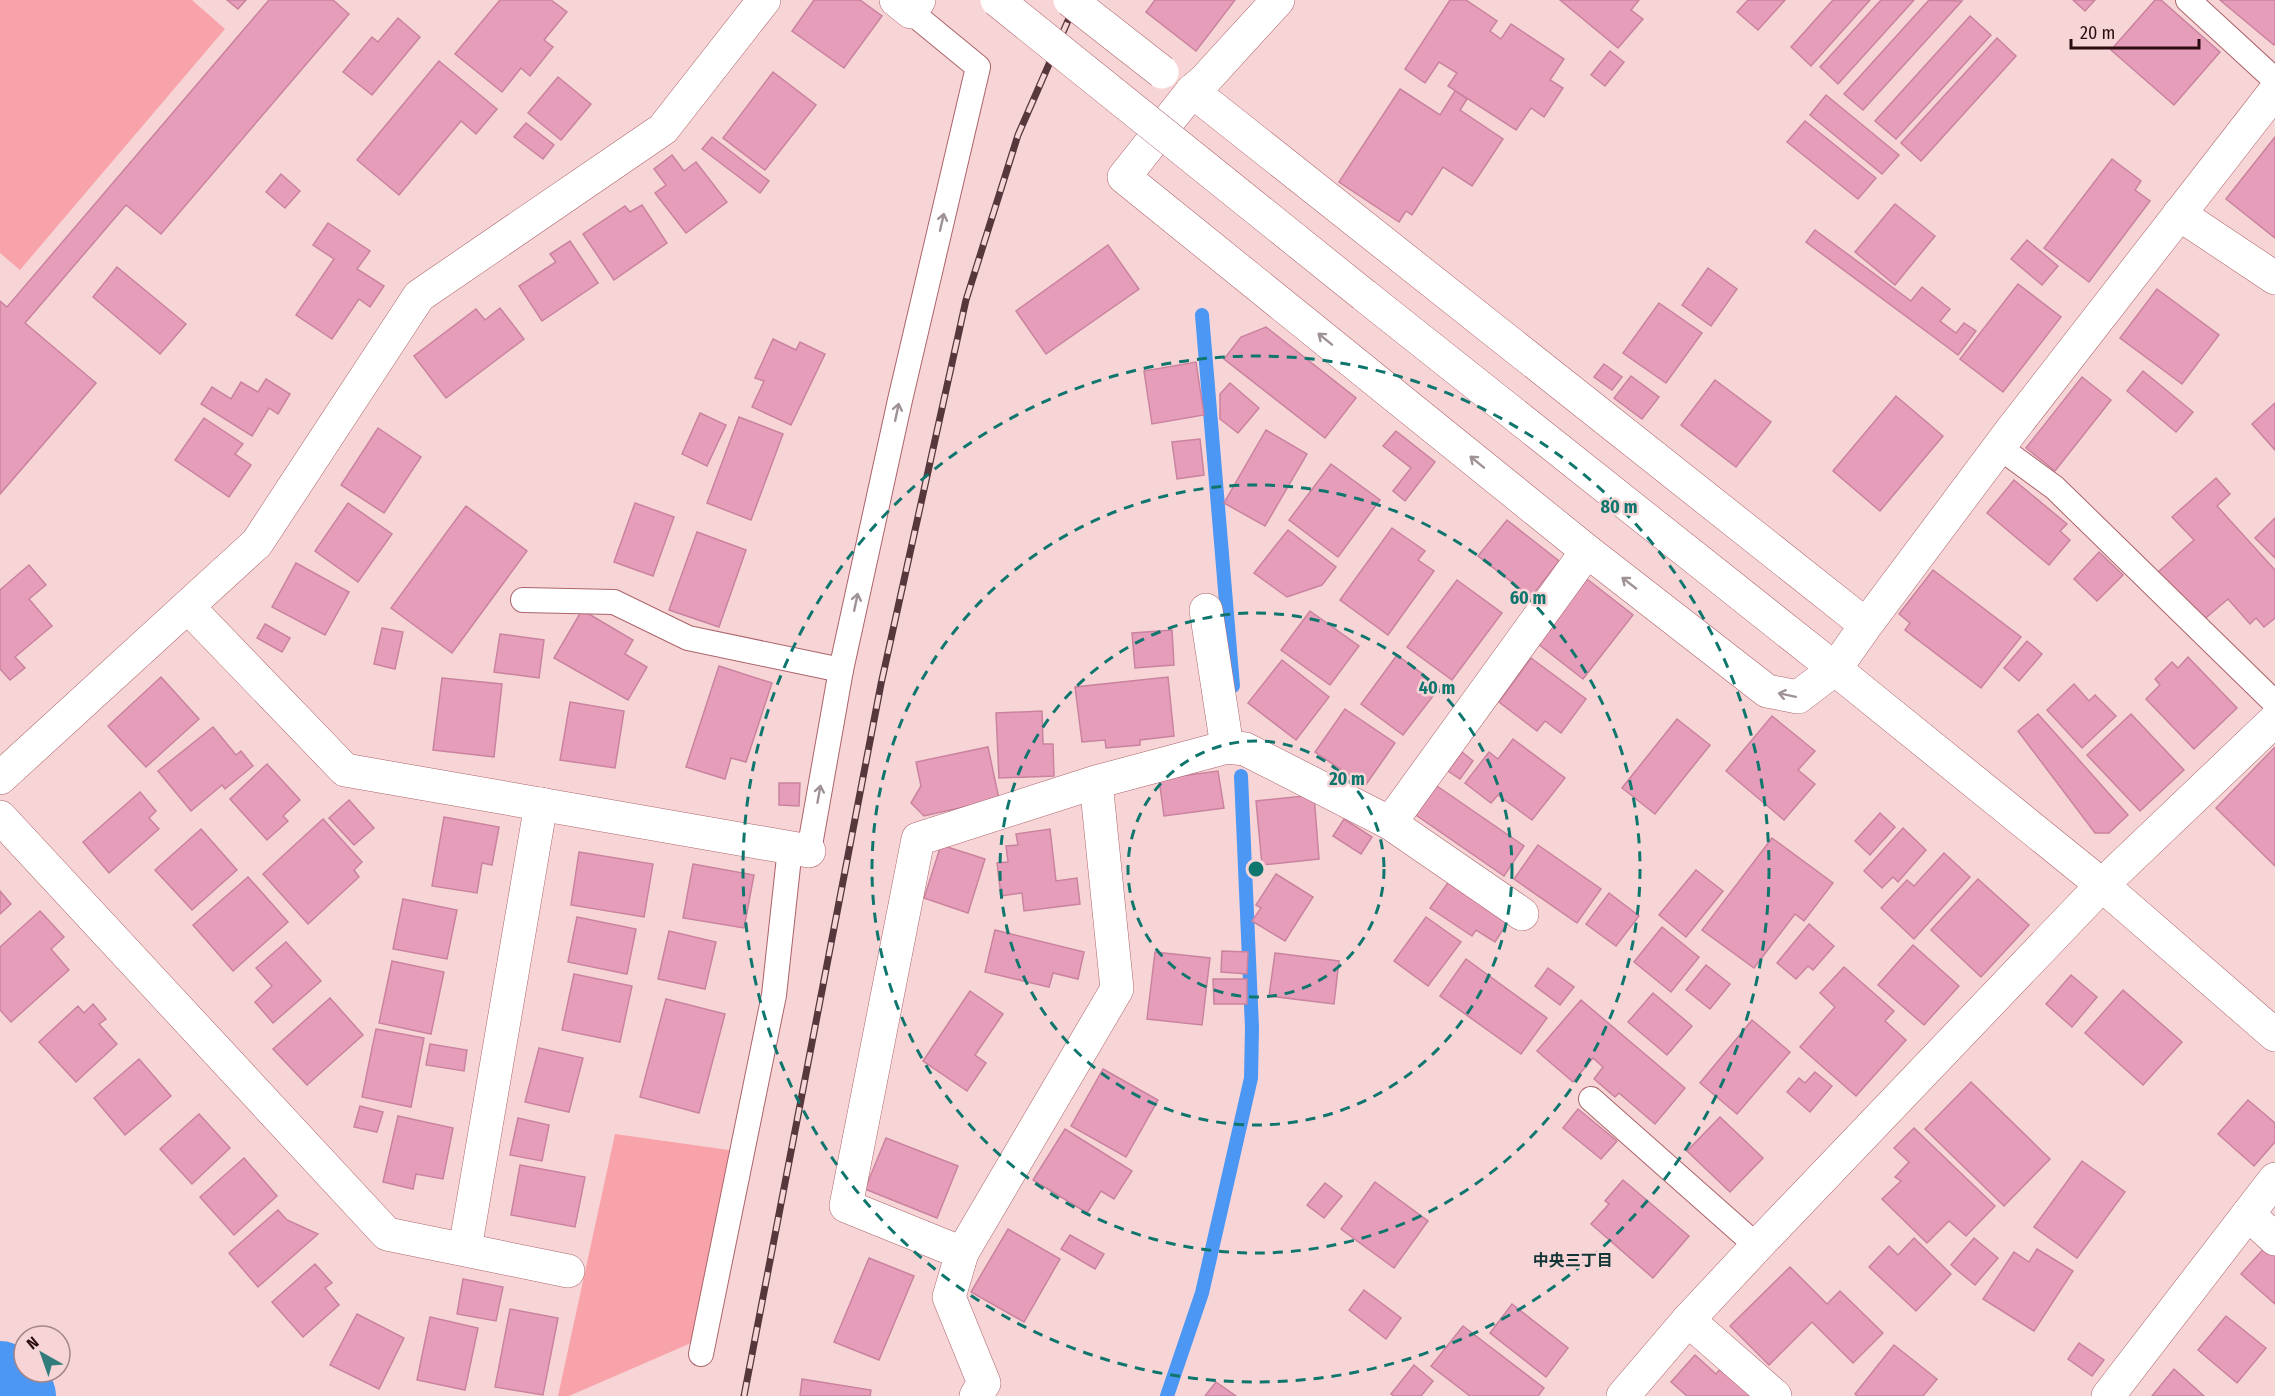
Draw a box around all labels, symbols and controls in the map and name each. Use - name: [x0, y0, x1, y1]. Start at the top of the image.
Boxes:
- scale bar: [2071, 12, 2198, 50]
- text: 20 m: [2080, 22, 2115, 44]
- one-way arrow: [937, 213, 948, 232]
- one-way arrow: [1318, 332, 1333, 346]
- one-way arrow: [892, 402, 903, 422]
- one-way arrow: [1469, 455, 1485, 468]
- text: 80 m: [1601, 496, 1637, 518]
- one-way arrow: [1621, 577, 1637, 590]
- text: 60 m: [1510, 587, 1546, 609]
- one-way arrow: [851, 593, 862, 612]
- text: 40 m: [1419, 677, 1455, 699]
- one-way arrow: [1777, 689, 1797, 700]
- text: 20 m: [1328, 768, 1365, 790]
- one-way arrow: [814, 784, 825, 804]
- centre of rings: [1246, 859, 1266, 879]
- district label: 中央三丁目: [1533, 1251, 1613, 1270]
- north arrow: [12, 1324, 72, 1384]
- text: N: [23, 1333, 42, 1353]

